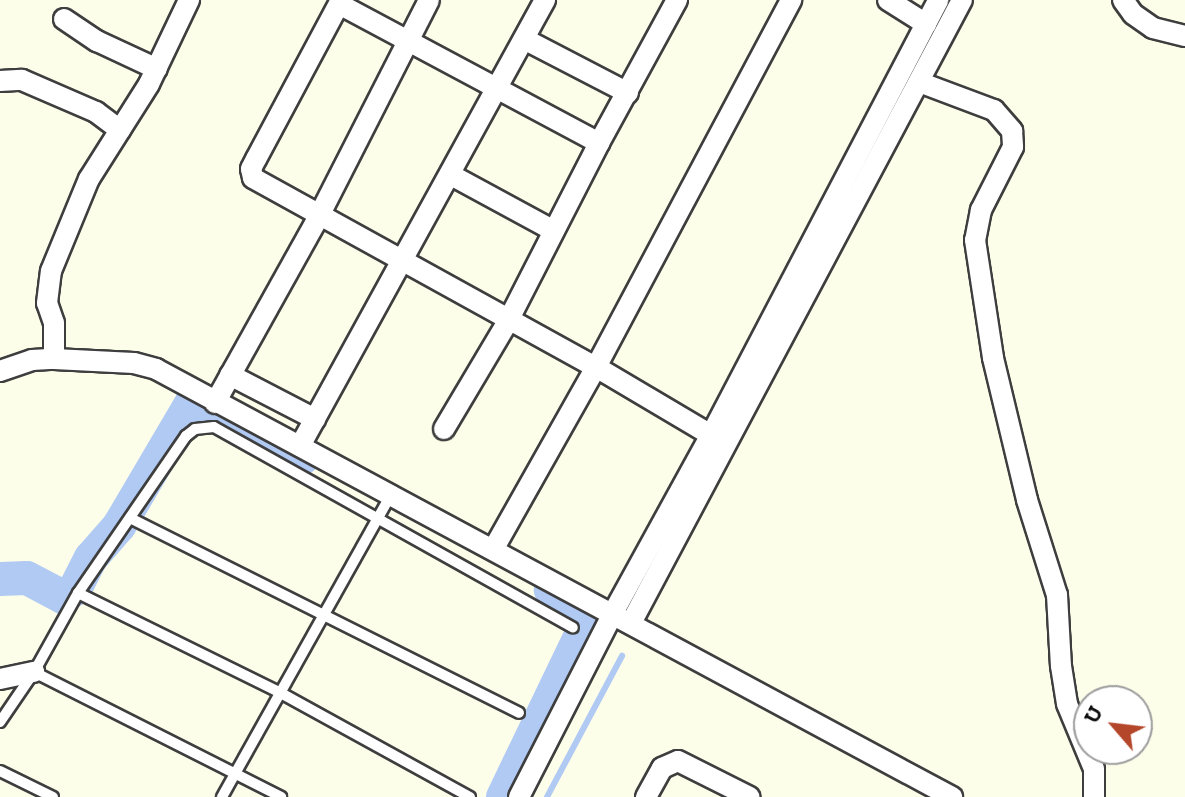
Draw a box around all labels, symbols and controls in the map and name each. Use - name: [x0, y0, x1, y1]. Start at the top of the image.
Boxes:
- north arrow: [1073, 685, 1153, 765]
- text: U: [1077, 701, 1109, 728]

